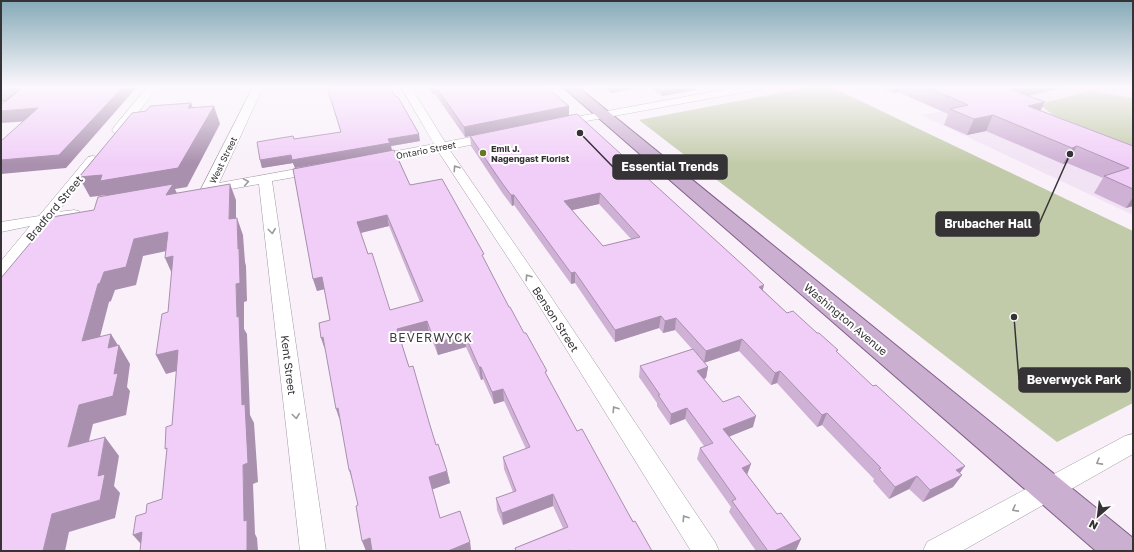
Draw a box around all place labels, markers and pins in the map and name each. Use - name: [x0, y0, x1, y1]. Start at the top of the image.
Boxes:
- place label: Emil J. Nagengast Florist: [491, 143, 570, 164]
- marker: Emil J. Nagengast Florist: [478, 148, 488, 158]
- callout: Essential Trends: [613, 155, 727, 179]
- callout: Brubacher Hall: [936, 212, 1039, 236]
- callout: Beverwyck Park: [1019, 368, 1130, 392]

